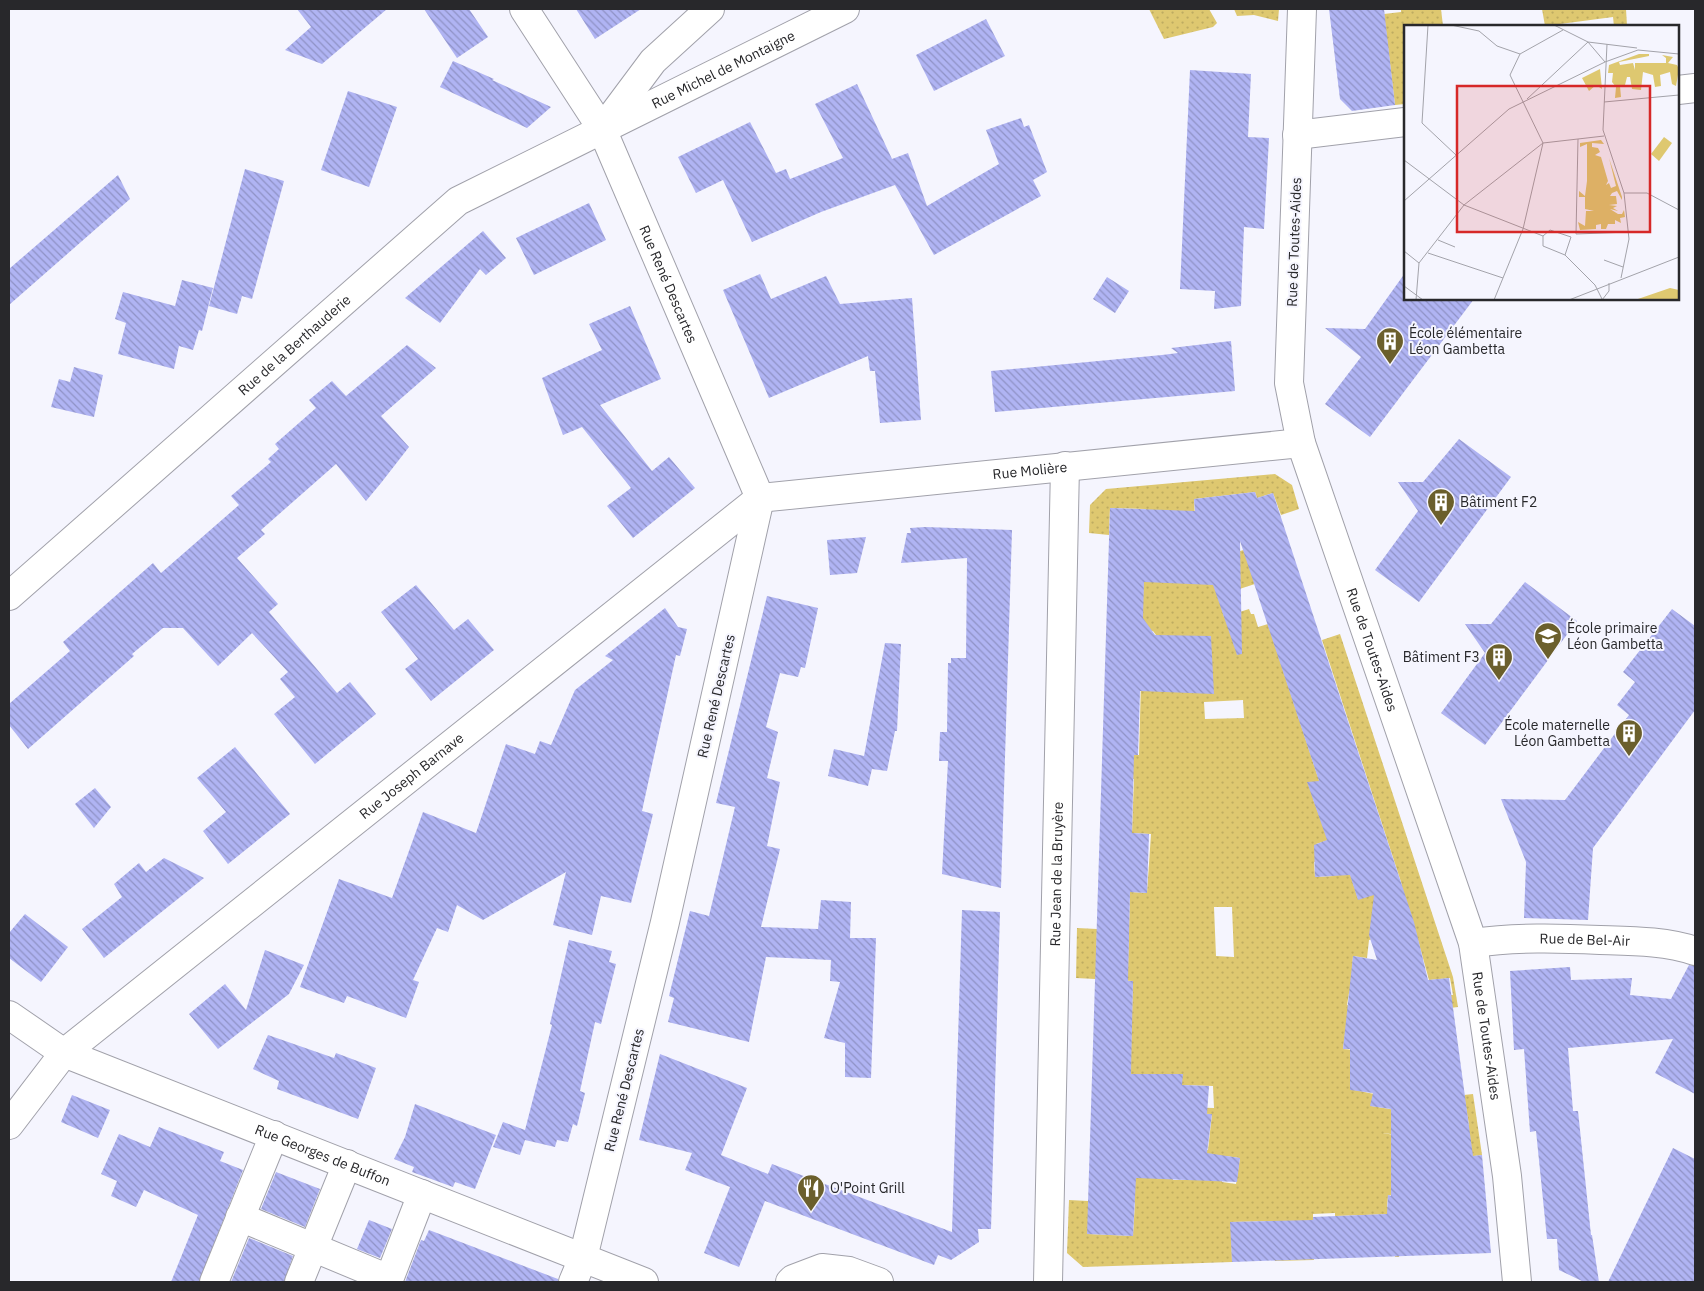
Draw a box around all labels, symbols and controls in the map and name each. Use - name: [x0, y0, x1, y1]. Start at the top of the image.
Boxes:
- inset map: [1404, 25, 1679, 300]
- street label: Rue Michel de Montaigne: [648, 26, 798, 113]
- street label: Rue de Toutes-Aides: [1283, 177, 1305, 307]
- street label: Rue René Descartes: [635, 223, 702, 346]
- street label: Rue de la Berthauderie: [234, 290, 355, 399]
- place label: École élémentaire Léon Gambetta: [1409, 323, 1523, 358]
- building icon: École élémentaire Léon Gambetta: [1375, 326, 1405, 365]
- street label: Rue Molière: [992, 458, 1068, 483]
- building icon: Bâtiment F2: [1426, 487, 1456, 526]
- place label: Bâtiment F2: [1460, 493, 1537, 511]
- street label: Rue de Toutes-Aides: [1343, 585, 1402, 714]
- place label: École primaire Léon Gambetta: [1567, 618, 1664, 653]
- school or university icon: École primaire Léon Gambetta: [1533, 621, 1563, 660]
- street label: Rue René Descartes: [693, 632, 739, 760]
- building icon: Bâtiment F3: [1484, 642, 1514, 681]
- place label: Bâtiment F3: [1403, 648, 1480, 666]
- place label: École maternelle Léon Gambetta: [1504, 715, 1611, 750]
- building icon: École maternelle Léon Gambetta: [1614, 718, 1644, 757]
- street label: Rue Joseph Barnave: [356, 729, 468, 823]
- street label: Rue Jean de la Bruyère: [1046, 801, 1067, 947]
- street label: Rue de Bel-Air: [1540, 929, 1630, 950]
- street label: Rue de Toutes-Aides: [1468, 970, 1505, 1101]
- street label: Rue René Descartes: [600, 1026, 648, 1153]
- street label: Rue Georges de Buffon: [252, 1120, 393, 1190]
- restaurant icon: O'Point Grill: [796, 1173, 826, 1212]
- place label: O'Point Grill: [830, 1179, 905, 1197]

